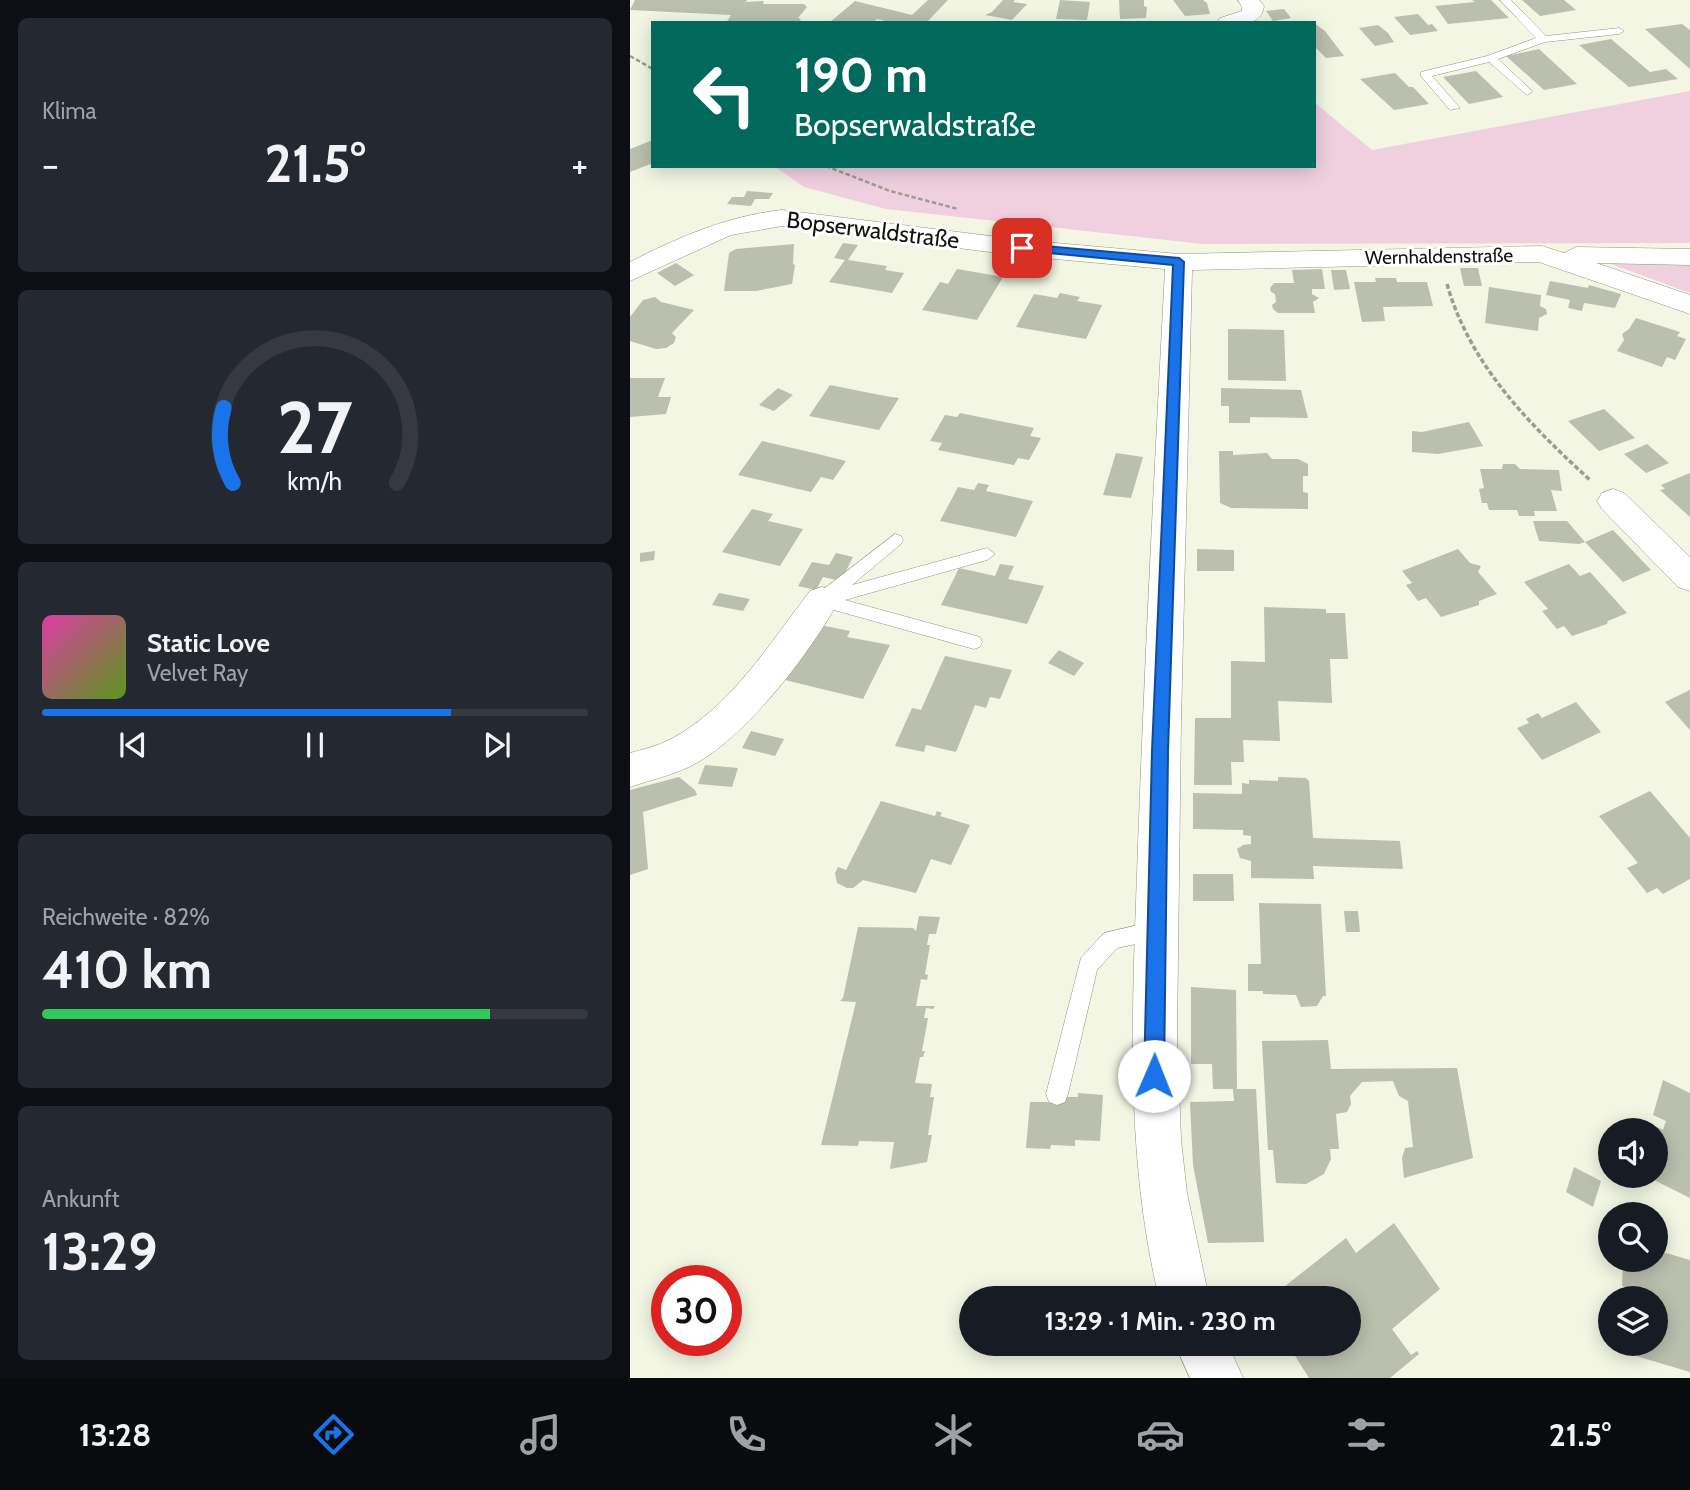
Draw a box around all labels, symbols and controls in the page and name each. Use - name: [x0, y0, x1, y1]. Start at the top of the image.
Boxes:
- text: 190 m: [794, 45, 928, 104]
- icon: left: [679, 49, 770, 140]
- text: Klima: [42, 97, 97, 125]
- text: Bopserwaldstraße: [794, 105, 1036, 144]
- text: 21.5°: [264, 132, 366, 195]
- text: −: [42, 141, 59, 188]
- text: +: [571, 141, 588, 188]
- street label: Bopserwaldstraße: [785, 206, 961, 255]
- pin: [992, 218, 1052, 278]
- icon: arrive: [1003, 229, 1041, 267]
- street label: Wernhaldenstraße: [1365, 244, 1514, 269]
- text: 27: [277, 383, 353, 471]
- text: km/h: [288, 466, 342, 496]
- text: Static Love: [147, 627, 270, 659]
- text: Velvet Ray: [147, 659, 248, 687]
- icon: previous: [114, 726, 152, 764]
- icon: pause: [296, 726, 334, 764]
- icon: next: [478, 726, 516, 764]
- text: Reichweite · 82%: [42, 903, 210, 931]
- text: 410 km: [42, 938, 212, 1001]
- position arrow: [1117, 1039, 1191, 1113]
- map controls: [1598, 1118, 1668, 1356]
- button: sound: [1598, 1118, 1668, 1188]
- text: Ankunft: [42, 1185, 120, 1213]
- button: search: [1598, 1202, 1668, 1272]
- text: 13:29: [42, 1220, 158, 1283]
- speed limit sign: 30: [651, 1265, 742, 1356]
- button: layers: [1598, 1286, 1668, 1356]
- text: 13:29 · 1 Min. · 230 m: [1045, 1305, 1275, 1337]
- icon: directions: [309, 1410, 358, 1459]
- icon: music: [516, 1410, 565, 1459]
- icon: phone: [722, 1410, 771, 1459]
- icon: climate: [929, 1410, 978, 1459]
- icon: car: [1136, 1410, 1185, 1459]
- icon: filters: [1342, 1410, 1391, 1459]
- text: 13:28: [79, 1415, 151, 1454]
- text: 21.5°: [1549, 1415, 1611, 1454]

